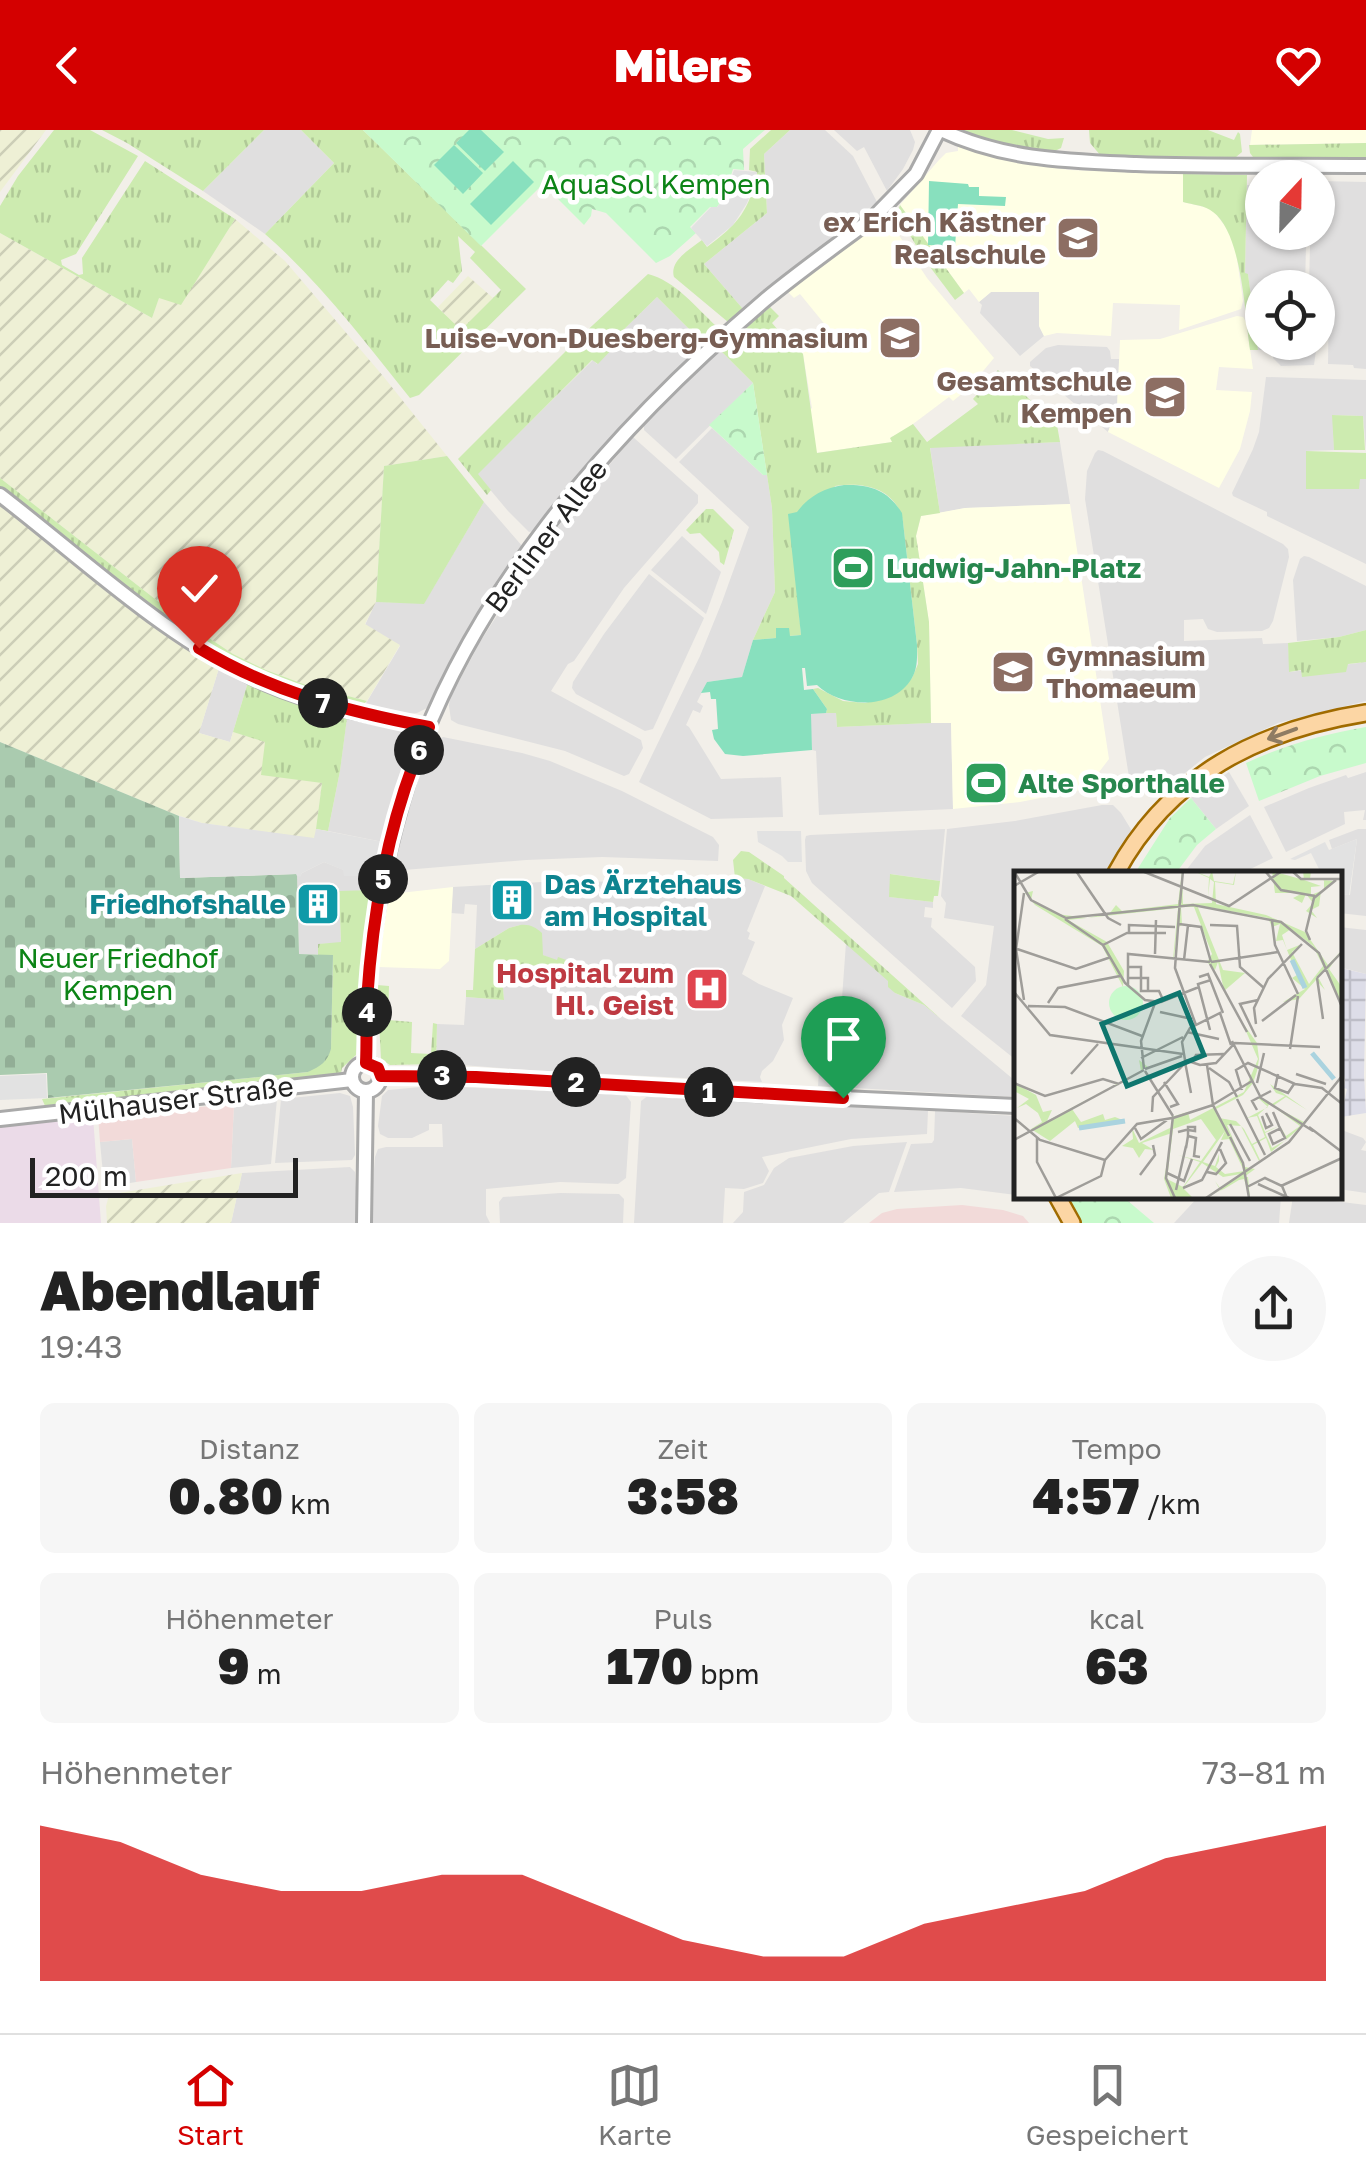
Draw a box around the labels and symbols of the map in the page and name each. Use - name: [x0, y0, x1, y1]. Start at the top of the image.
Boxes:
- north arrow: [1245, 160, 1335, 250]
- park label: AquaSol Kempen: [541, 167, 771, 200]
- place label: ex Erich Kästner Realschule: [823, 205, 1046, 270]
- school or university icon: ex Erich Kästner Realschule: [1055, 215, 1101, 261]
- school or university icon: Luise-von-Duesberg-Gymnasium: [877, 315, 923, 361]
- place label: Luise-von-Duesberg-Gymnasium: [424, 321, 868, 354]
- place label: Gesamtschule Kempen: [936, 364, 1132, 429]
- school or university icon: Gesamtschule Kempen: [1142, 374, 1188, 420]
- street label: Berliner Allee: [478, 453, 614, 618]
- sports icon: Ludwig-Jahn-Platz: [830, 545, 876, 591]
- pin: [157, 546, 242, 649]
- place label: Ludwig-Jahn-Platz: [886, 551, 1141, 584]
- place label: Gymnasium Thomaeum: [1046, 639, 1206, 704]
- school or university icon: Gymnasium Thomaeum: [990, 649, 1036, 695]
- pin: 7: [298, 678, 348, 728]
- pin: 6: [394, 725, 444, 775]
- one-way arrow: [1268, 726, 1299, 744]
- sports icon: Alte Sporthalle: [963, 760, 1009, 806]
- place label: Alte Sporthalle: [1018, 766, 1225, 799]
- pin: 5: [358, 854, 408, 904]
- place label: Das Ärztehaus am Hospital: [544, 867, 742, 932]
- inset map: [1014, 871, 1341, 1198]
- building icon: Das Ärztehaus am Hospital: [489, 877, 535, 923]
- building icon: Friedhofshalle: [295, 881, 341, 927]
- place label: Friedhofshalle: [89, 887, 286, 920]
- park label: Neuer Friedhof Kempen: [17, 941, 219, 1006]
- place label: Hospital zum Hl. Geist: [496, 956, 674, 1021]
- hospital icon: Hospital zum Hl. Geist: [684, 966, 730, 1012]
- pin: 4: [342, 987, 392, 1037]
- pin: [801, 996, 886, 1099]
- pin: 3: [417, 1050, 467, 1100]
- pin: 2: [551, 1057, 601, 1107]
- pin: 1: [684, 1067, 734, 1117]
- street label: Mülhauser Straße: [57, 1069, 295, 1130]
- scale bar: [30, 1153, 298, 1198]

